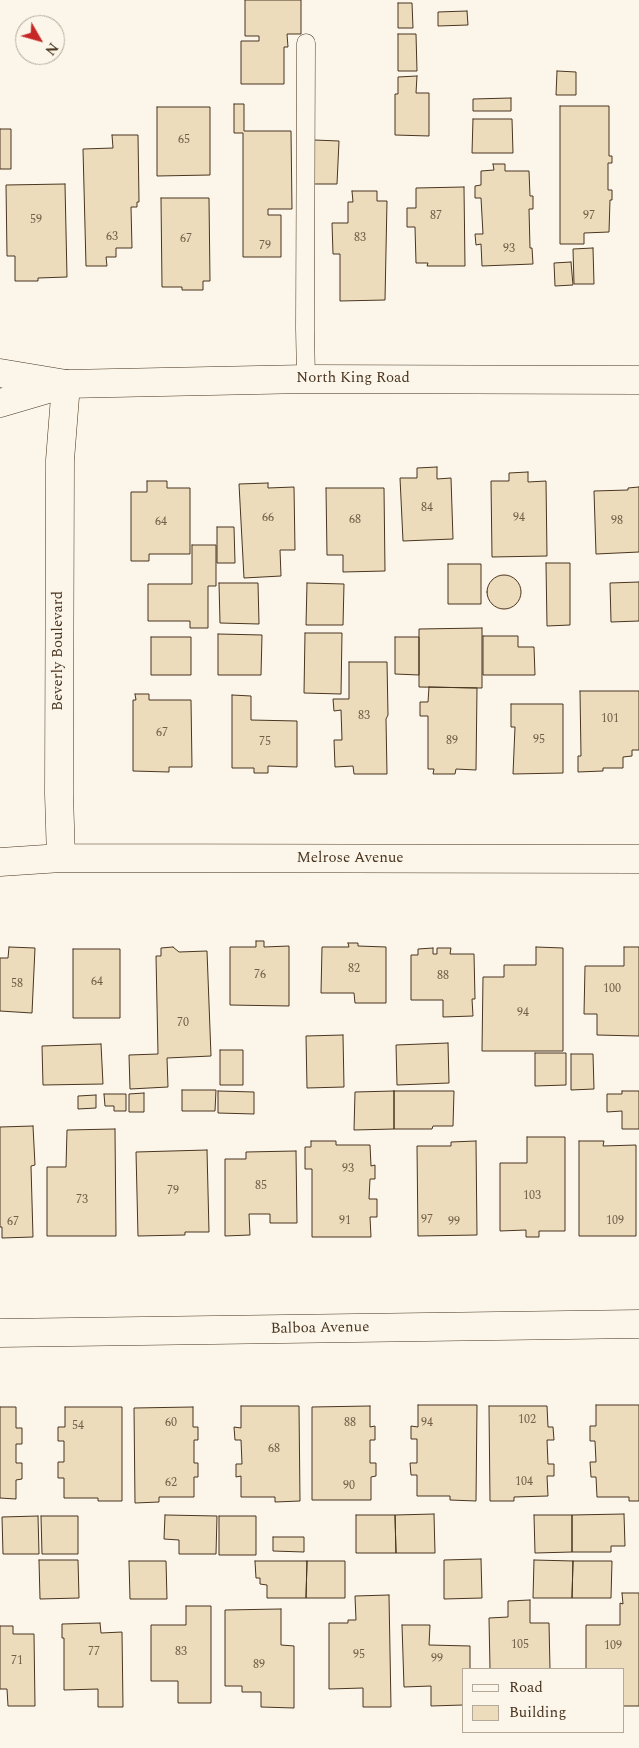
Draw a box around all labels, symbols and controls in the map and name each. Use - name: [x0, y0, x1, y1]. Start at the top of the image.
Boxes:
- north arrow: [15, 15, 65, 65]
- text: N: [40, 38, 63, 60]
- house number: 65: [178, 134, 190, 148]
- house number: 87: [430, 210, 442, 224]
- house number: 97: [583, 210, 595, 224]
- house number: 59: [30, 214, 42, 228]
- house number: 63: [106, 231, 118, 245]
- house number: 83: [354, 232, 366, 246]
- house number: 67: [180, 233, 192, 247]
- house number: 79: [259, 240, 271, 254]
- house number: 93: [503, 243, 515, 257]
- street label: North King Road: [296, 370, 410, 388]
- house number: 84: [421, 502, 433, 516]
- house number: 66: [262, 512, 274, 526]
- house number: 94: [513, 512, 525, 526]
- house number: 68: [349, 514, 361, 528]
- house number: 98: [611, 515, 623, 529]
- house number: 64: [155, 516, 167, 530]
- street label: Beverly Boulevard: [50, 591, 68, 711]
- house number: 83: [358, 710, 370, 724]
- house number: 101: [601, 713, 619, 727]
- house number: 67: [156, 727, 168, 741]
- house number: 95: [533, 734, 545, 748]
- house number: 89: [446, 735, 458, 749]
- house number: 75: [259, 736, 271, 750]
- street label: Melrose Avenue: [296, 850, 404, 868]
- house number: 82: [348, 963, 360, 977]
- house number: 76: [254, 969, 266, 983]
- house number: 88: [437, 970, 449, 984]
- house number: 64: [91, 976, 103, 990]
- house number: 58: [11, 978, 23, 992]
- house number: 100: [603, 983, 621, 997]
- house number: 94: [517, 1007, 529, 1021]
- house number: 70: [177, 1017, 189, 1031]
- house number: 93: [342, 1163, 354, 1177]
- house number: 85: [255, 1180, 267, 1194]
- house number: 79: [167, 1185, 179, 1199]
- house number: 103: [523, 1190, 541, 1204]
- house number: 73: [76, 1194, 88, 1208]
- house number: 97: [421, 1214, 433, 1228]
- house number: 91: [339, 1215, 351, 1229]
- house number: 109: [606, 1215, 624, 1229]
- house number: 67: [7, 1216, 19, 1230]
- house number: 99: [448, 1216, 460, 1230]
- street label: Balboa Avenue: [270, 1319, 370, 1339]
- house number: 102: [518, 1414, 536, 1428]
- house number: 60: [165, 1417, 177, 1431]
- house number: 88: [344, 1417, 356, 1431]
- house number: 94: [421, 1417, 433, 1431]
- house number: 54: [72, 1420, 84, 1434]
- house number: 68: [268, 1443, 280, 1457]
- house number: 104: [515, 1476, 533, 1490]
- house number: 62: [165, 1477, 177, 1491]
- house number: 90: [343, 1480, 355, 1494]
- house number: 105: [511, 1639, 529, 1653]
- house number: 109: [604, 1640, 622, 1654]
- house number: 77: [88, 1646, 100, 1660]
- house number: 83: [175, 1646, 187, 1660]
- house number: 95: [353, 1649, 365, 1663]
- house number: 99: [431, 1653, 443, 1667]
- house number: 71: [11, 1655, 23, 1669]
- house number: 89: [253, 1659, 265, 1673]
- legend: [462, 1668, 624, 1733]
- text: Road: [509, 1676, 543, 1699]
- text: Building: [509, 1701, 566, 1724]

